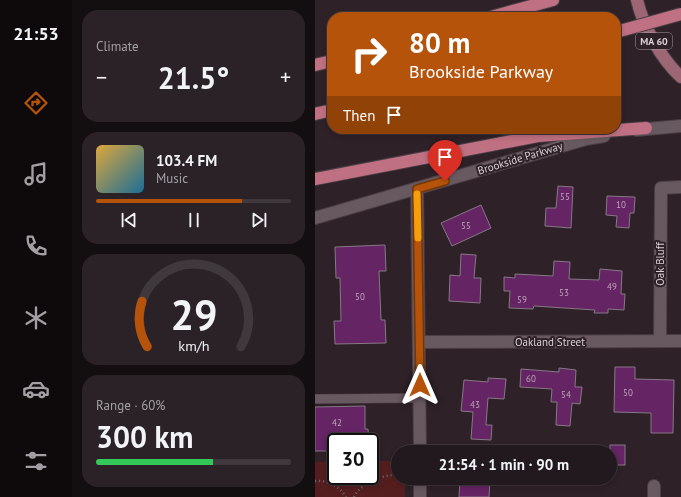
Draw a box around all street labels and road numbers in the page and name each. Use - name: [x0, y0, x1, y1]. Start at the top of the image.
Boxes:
- road number: MA 60: [636, 33, 672, 49]
- street label: Brookside Parkway: [476, 138, 565, 178]
- street label: Oak Bluff: [653, 242, 667, 286]
- street label: Oakland Street: [515, 335, 585, 349]

